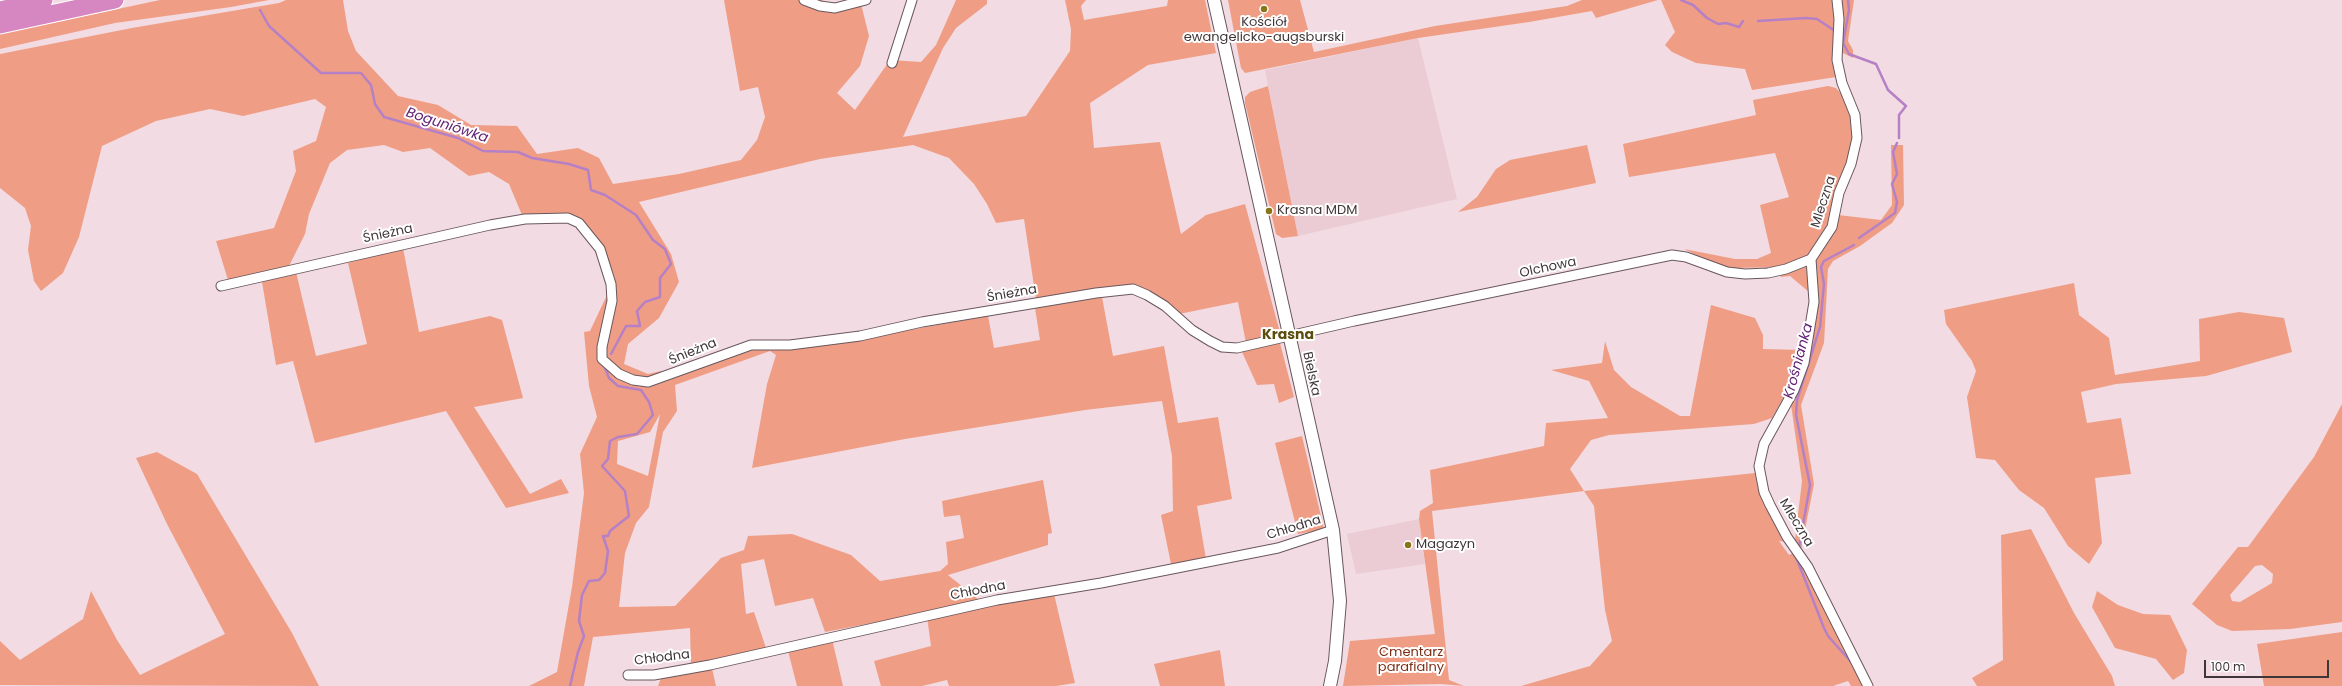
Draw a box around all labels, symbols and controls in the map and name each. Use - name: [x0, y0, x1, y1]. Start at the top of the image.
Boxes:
- marker: Kościół ewangelicko-augsburski: [1259, 4, 1269, 14]
- place label: Kościół ewangelicko-augsburski: [1184, 15, 1344, 46]
- water label: Boguniówka: [404, 105, 490, 147]
- street label: Mleczna: [1808, 174, 1840, 230]
- place label: Krasna MDM: [1277, 203, 1357, 219]
- marker: Krasna MDM: [1264, 206, 1274, 216]
- street label: Śnieżna: [362, 221, 414, 247]
- street label: Olchowa: [1518, 254, 1578, 282]
- street label: Śnieżna: [986, 282, 1038, 306]
- water label: Krośnianka: [1781, 321, 1817, 401]
- district label: Krasna: [1262, 327, 1314, 343]
- street label: Śnieżna: [667, 335, 719, 369]
- street label: Bielska: [1299, 351, 1323, 397]
- street label: Mleczna: [1776, 496, 1816, 550]
- street label: Chłodna: [1265, 512, 1323, 544]
- place label: Magazyn: [1416, 537, 1475, 553]
- marker: Magazyn: [1403, 540, 1413, 550]
- street label: Chłodna: [949, 578, 1007, 604]
- park label: Cmentarz parafialny: [1378, 645, 1444, 676]
- street label: Chłodna: [633, 647, 691, 669]
- scale bar: [2206, 652, 2331, 678]
- text: 100 m: [2211, 658, 2245, 675]

